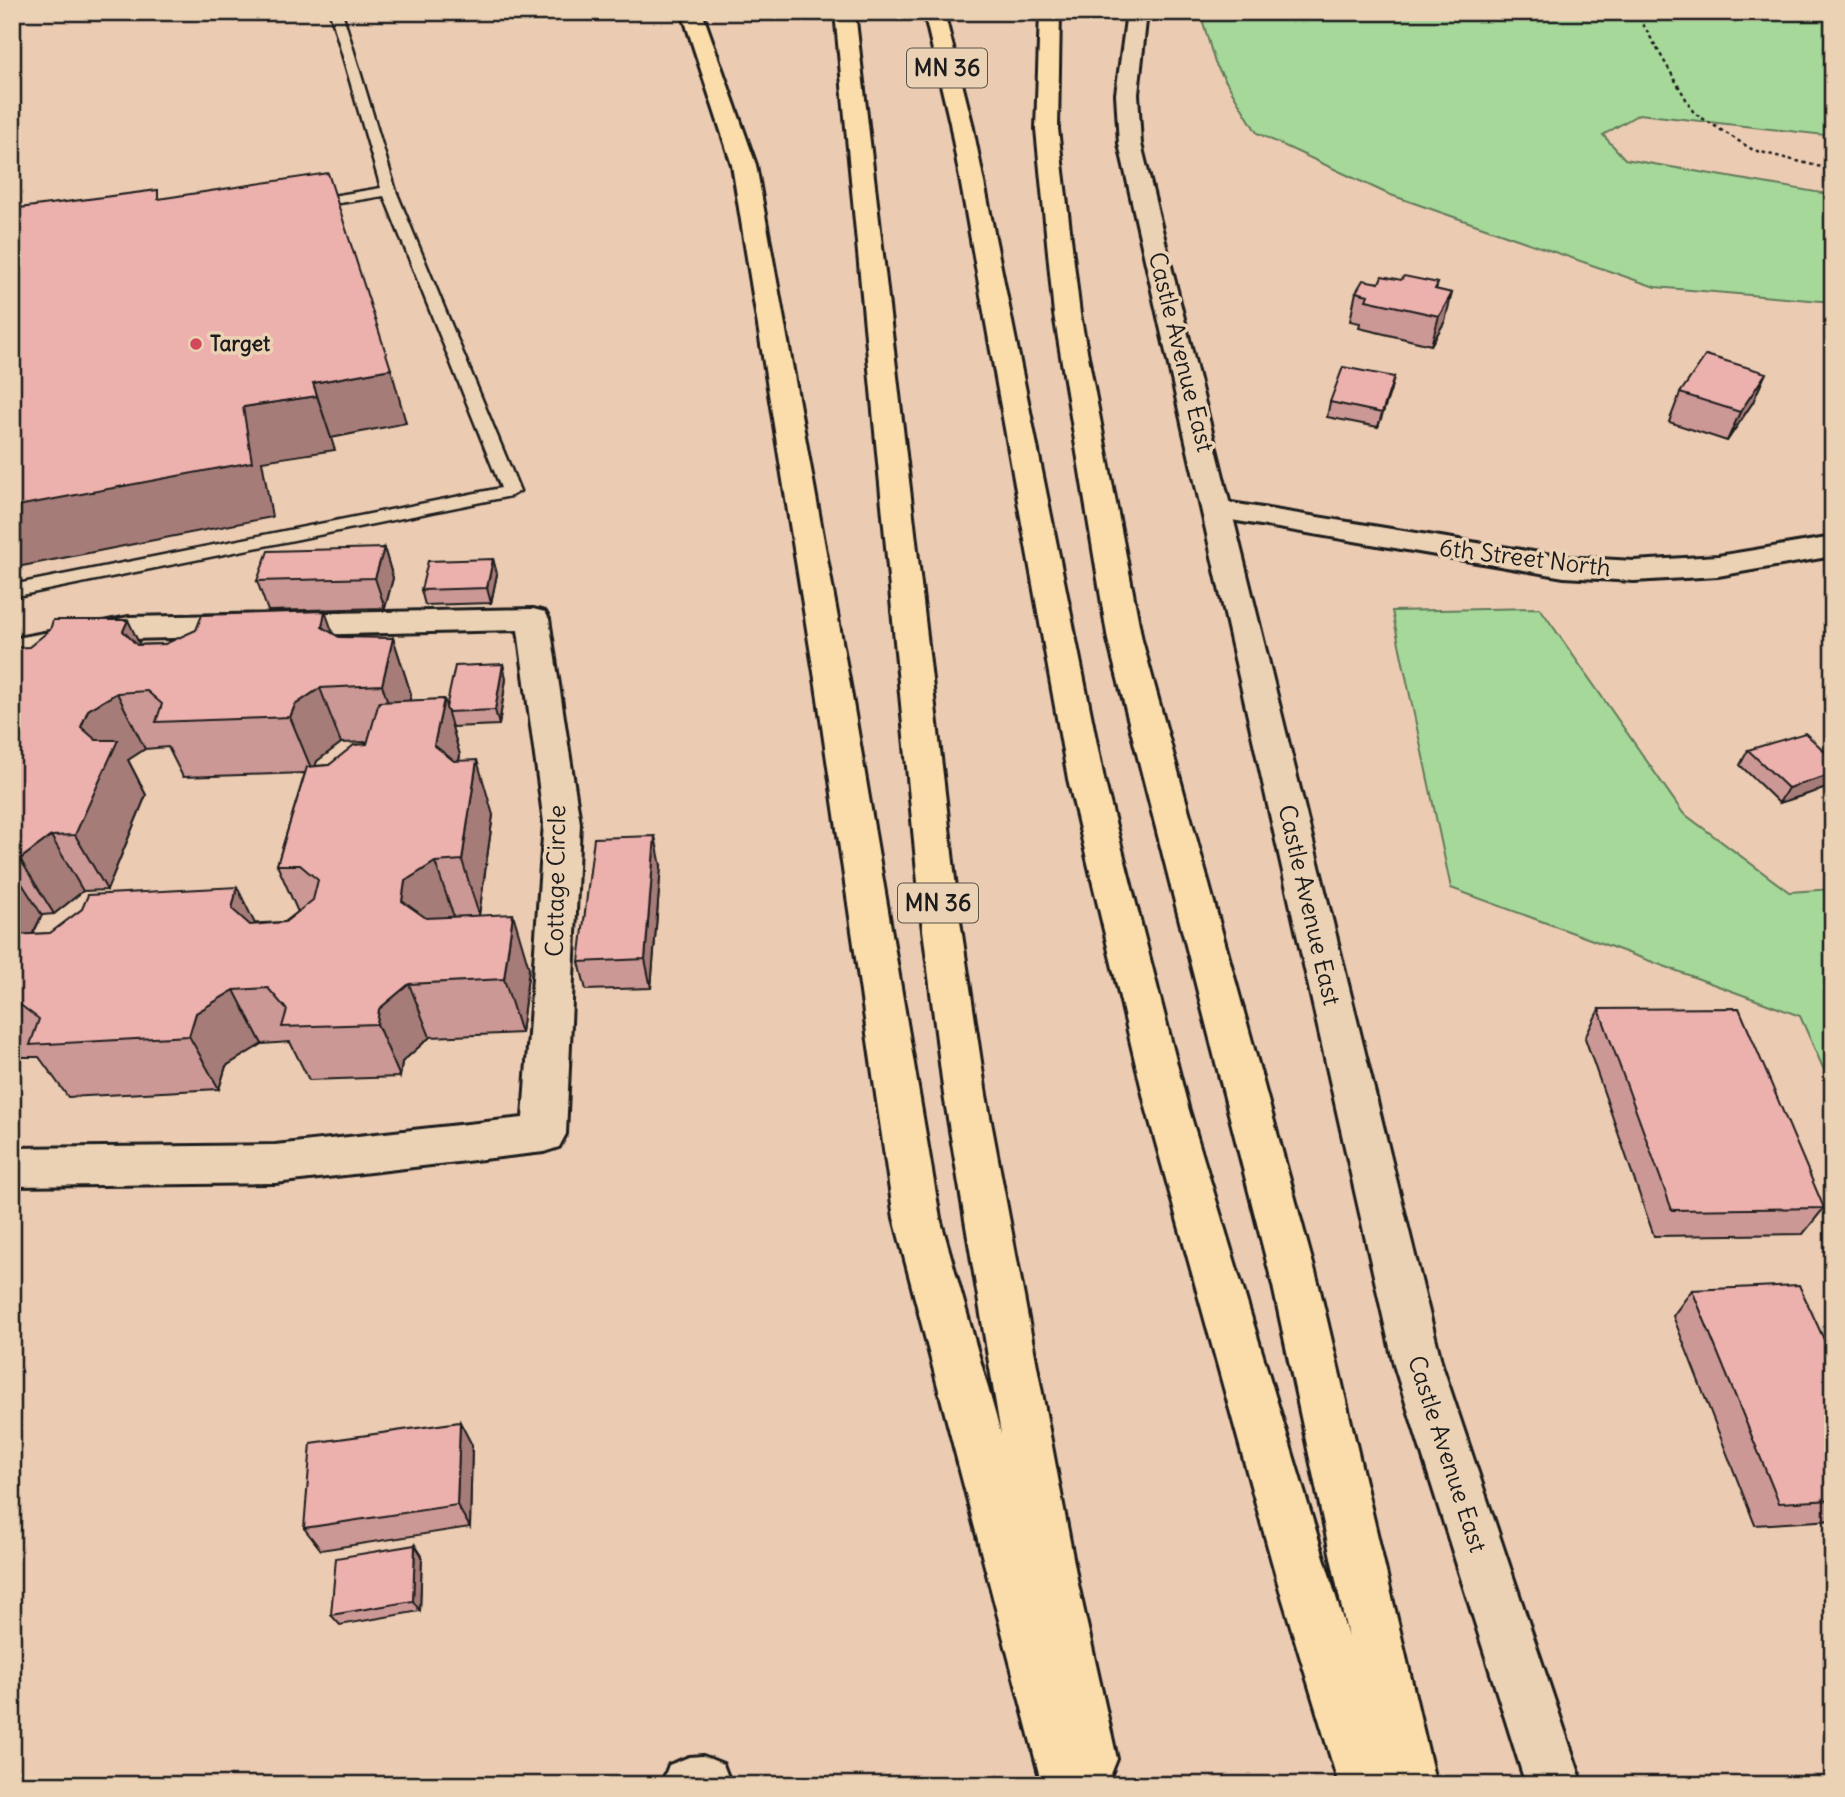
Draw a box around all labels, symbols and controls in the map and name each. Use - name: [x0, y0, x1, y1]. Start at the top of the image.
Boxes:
- road number: MN 36: [907, 48, 987, 88]
- street label: Castle Avenue East: [1143, 249, 1221, 455]
- place label: Target: [210, 330, 271, 357]
- marker: Target: [188, 336, 204, 352]
- street label: 6th Street North: [1438, 532, 1613, 582]
- street label: Castle Avenue East: [1272, 802, 1348, 1008]
- street label: Cottage Circle: [539, 805, 571, 957]
- road number: MN 36: [898, 884, 978, 922]
- street label: Castle Avenue East: [1402, 1352, 1494, 1556]

